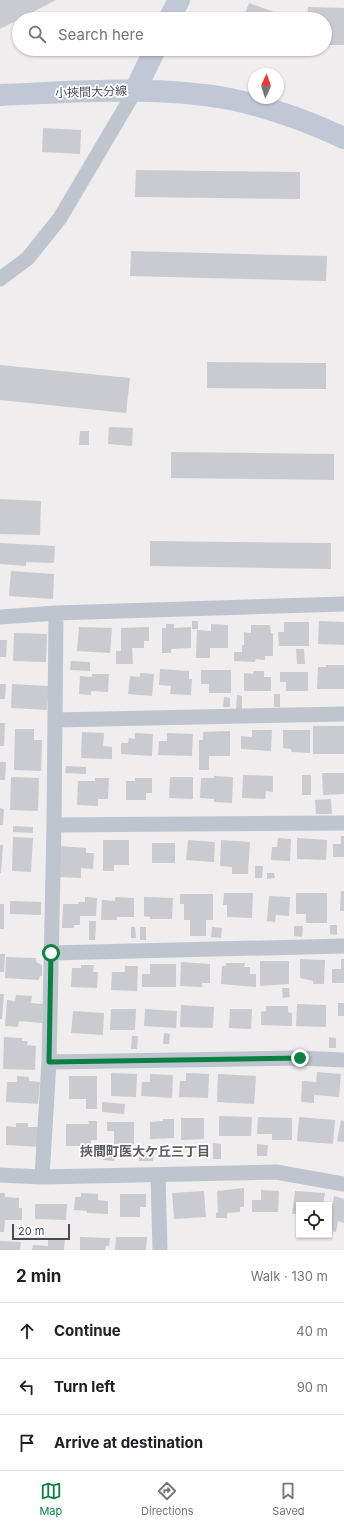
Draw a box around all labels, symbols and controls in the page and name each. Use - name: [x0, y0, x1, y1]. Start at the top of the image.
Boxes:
- search box: [12, 12, 332, 56]
- icon: search: [26, 23, 48, 45]
- text: Search here: [58, 25, 144, 44]
- north arrow: [248, 68, 284, 104]
- street label: 小挾間大分線: [55, 83, 127, 100]
- route start: [42, 944, 60, 962]
- route end: [291, 1049, 309, 1067]
- district label: 挾間町医大ケ丘三丁目: [80, 1143, 210, 1159]
- map controls: [296, 1202, 332, 1238]
- button: locate: [296, 1202, 332, 1238]
- scale bar: [12, 1222, 70, 1241]
- text: 20 m: [18, 1224, 44, 1238]
- text: 2 min: [16, 1266, 61, 1286]
- text: Walk · 130 m: [251, 1268, 328, 1284]
- icon: ahead: [16, 1320, 38, 1342]
- text: Continue: [54, 1321, 121, 1340]
- text: 40 m: [296, 1323, 328, 1339]
- icon: left: [16, 1376, 38, 1398]
- text: Turn left: [54, 1377, 115, 1396]
- text: 90 m: [297, 1379, 328, 1395]
- icon: arrive: [16, 1432, 38, 1454]
- text: Arrive at destination: [54, 1433, 203, 1452]
- tab: Map: [39, 1480, 62, 1518]
- tab: Directions: [141, 1480, 194, 1518]
- tab: Saved: [272, 1480, 305, 1518]

